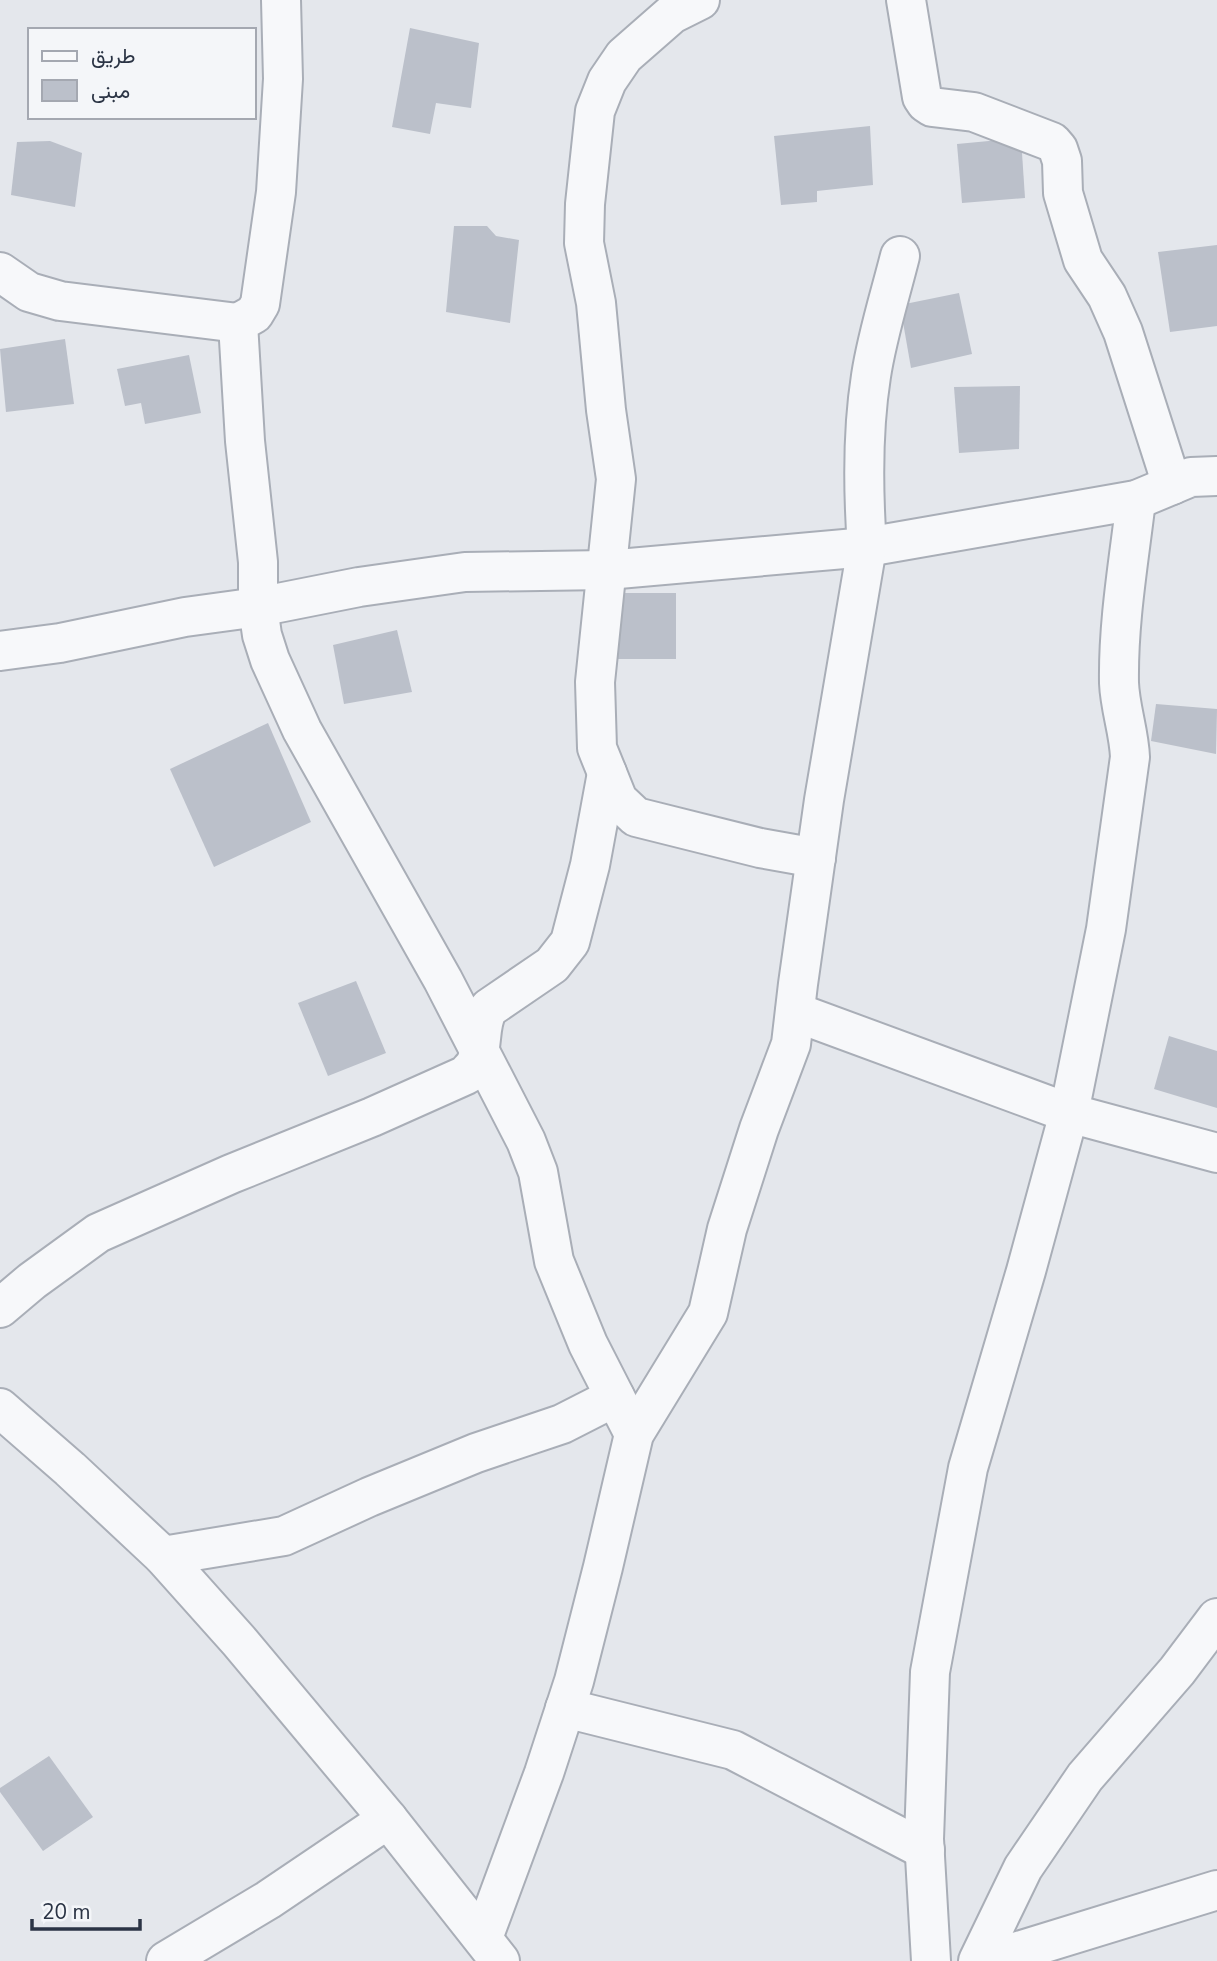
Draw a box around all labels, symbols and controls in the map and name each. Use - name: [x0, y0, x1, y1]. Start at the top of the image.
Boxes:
- legend: [28, 28, 256, 119]
- text: طريق: [91, 42, 136, 70]
- text: مبنى: [91, 77, 130, 105]
- scale bar: [32, 1888, 140, 1932]
- text: 20 m: [42, 1898, 91, 1926]

